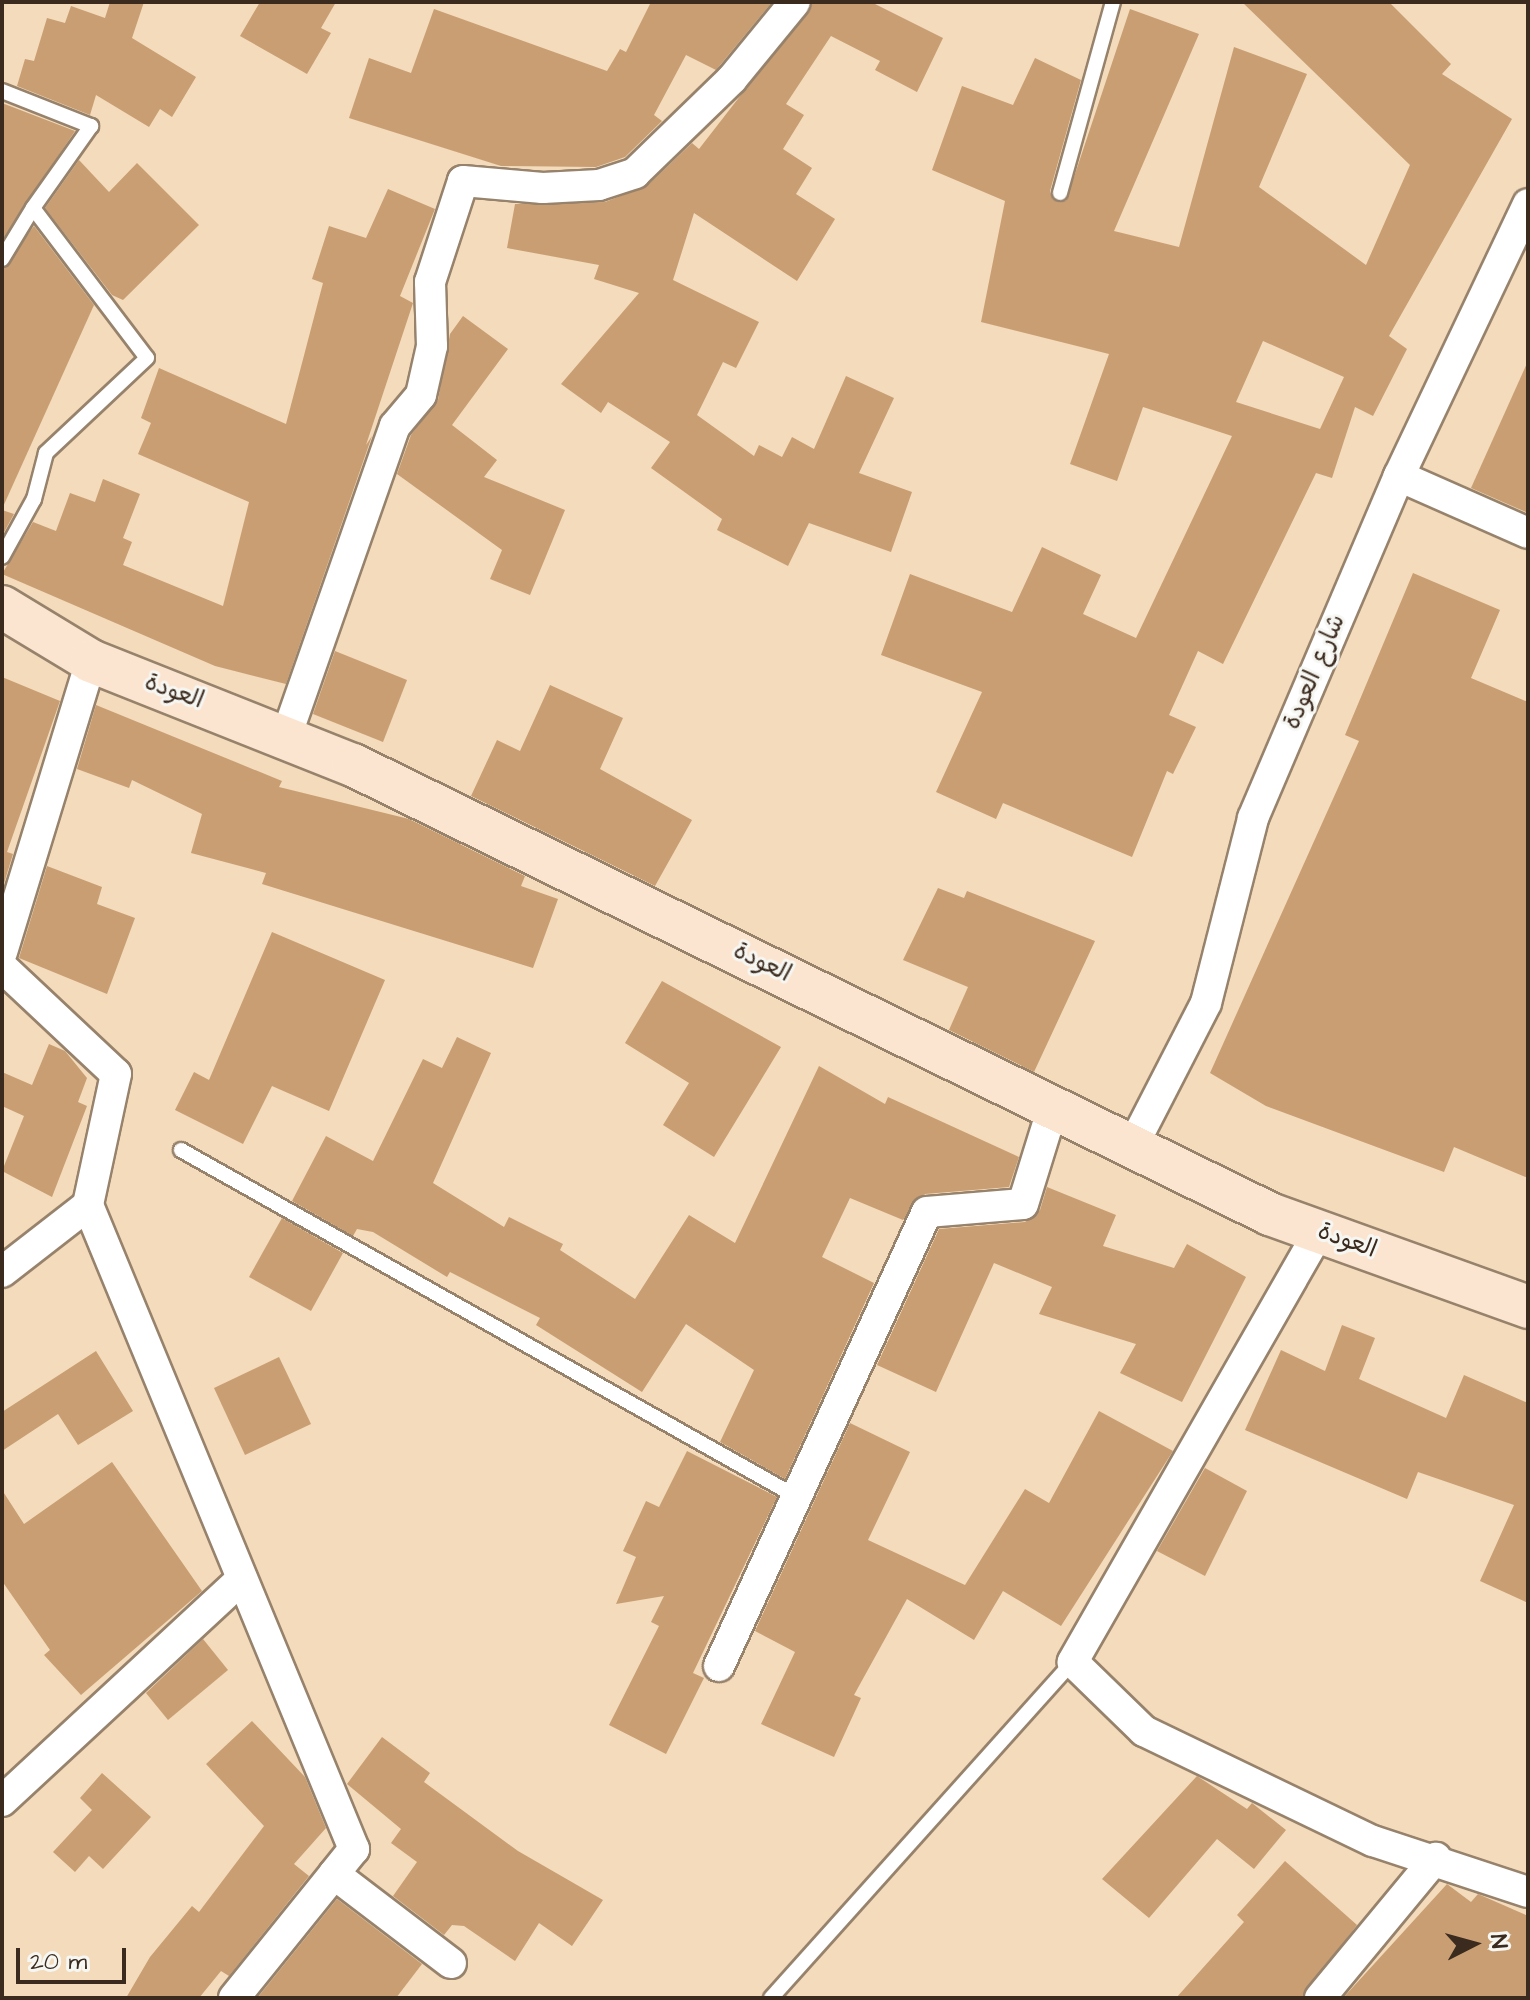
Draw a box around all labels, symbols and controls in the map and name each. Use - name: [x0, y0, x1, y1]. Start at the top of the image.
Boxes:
- street label: شارع العودة: [1278, 610, 1352, 734]
- street label: العودة: [141, 668, 207, 716]
- street label: العودة: [729, 937, 795, 989]
- street label: العودة: [1314, 1217, 1380, 1265]
- north arrow: [1434, 1904, 1514, 1984]
- scale bar: [20, 1932, 130, 1982]
- text: N: [1482, 1933, 1515, 1950]
- text: 20 m: [30, 1945, 87, 1979]

